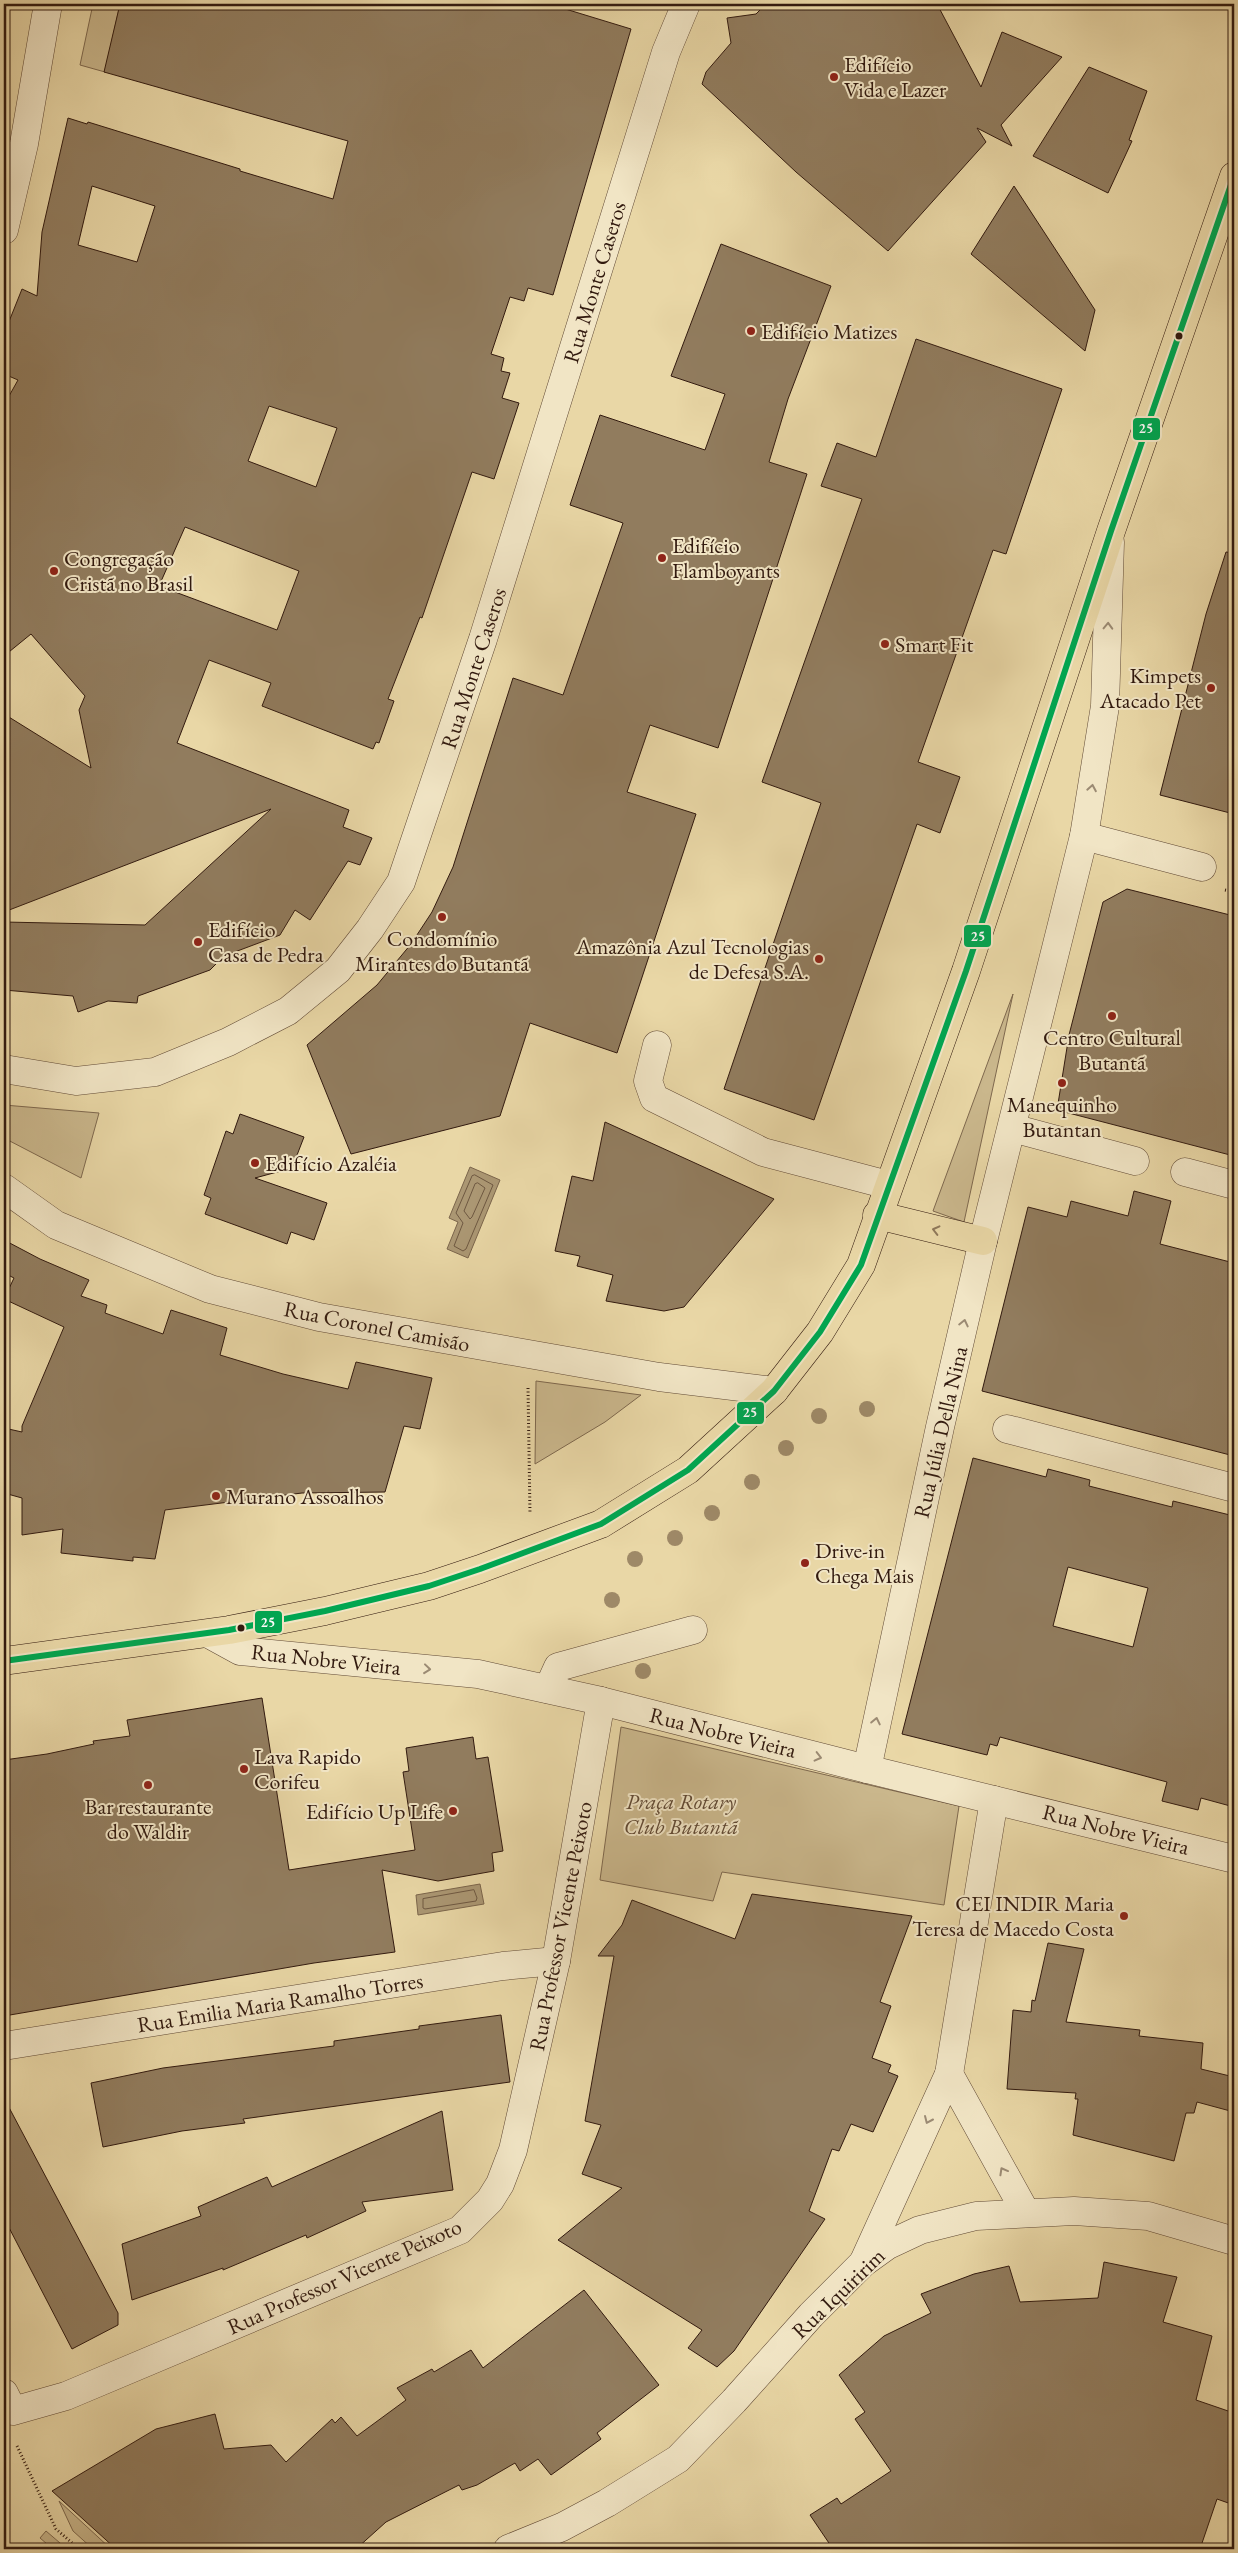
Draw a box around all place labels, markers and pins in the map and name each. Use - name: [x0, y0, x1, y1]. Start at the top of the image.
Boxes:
- place label: Edifício Vida e Lazer: [844, 50, 947, 104]
- marker: Edifício Vida e Lazer: [828, 71, 840, 83]
- place label: Edifício Matizes: [761, 317, 897, 346]
- marker: Edifício Matizes: [745, 325, 757, 337]
- unlabelled marker: [1174, 331, 1184, 341]
- place label: Edifício Flamboyants: [672, 531, 780, 585]
- place label: Congregação Cristã no Brasil: [64, 544, 193, 598]
- marker: Edifício Flamboyants: [656, 552, 668, 564]
- marker: Congregação Cristã no Brasil: [48, 565, 60, 577]
- place label: Smart Fit: [895, 630, 973, 659]
- marker: Smart Fit: [879, 638, 891, 650]
- place label: Kimpets Atacado Pet: [1099, 661, 1201, 715]
- marker: Kimpets Atacado Pet: [1205, 682, 1217, 694]
- marker: Condomínio Mirantes do Butantã: [436, 911, 448, 923]
- place label: Edifício Casa de Pedra: [208, 915, 324, 969]
- place label: Condomínio Mirantes do Butantã: [355, 924, 529, 978]
- place label: Amazônia Azul Tecnologias de Defesa S.A.: [575, 932, 809, 986]
- marker: Edifício Casa de Pedra: [192, 936, 204, 948]
- marker: Amazônia Azul Tecnologias de Defesa S.A.: [813, 953, 825, 965]
- marker: Centro Cultural Butantã: [1106, 1010, 1118, 1022]
- place label: Centro Cultural Butantã: [1043, 1023, 1181, 1077]
- marker: Manequinho Butantan: [1056, 1077, 1068, 1089]
- place label: Manequinho Butantan: [1007, 1090, 1117, 1144]
- place label: Edifício Azaléia: [265, 1149, 397, 1178]
- marker: Edifício Azaléia: [249, 1157, 261, 1169]
- place label: Murano Assoalhos: [226, 1482, 384, 1511]
- marker: Murano Assoalhos: [210, 1490, 222, 1502]
- place label: Drive-in Chega Mais: [815, 1536, 914, 1590]
- marker: Drive-in Chega Mais: [799, 1557, 811, 1569]
- unlabelled marker: [236, 1623, 246, 1633]
- place label: Lava Rapido Corifeu: [254, 1742, 361, 1796]
- marker: Lava Rapido Corifeu: [238, 1763, 250, 1775]
- marker: Bar restaurante do Waldir: [142, 1779, 154, 1791]
- place label: Bar restaurante do Waldir: [85, 1792, 212, 1846]
- place label: Edifício Up Life: [306, 1797, 443, 1826]
- marker: Edifício Up Life: [447, 1805, 459, 1817]
- place label: CEI INDIR Maria Teresa de Macedo Costa: [912, 1889, 1114, 1943]
- marker: CEI INDIR Maria Teresa de Macedo Costa: [1118, 1910, 1130, 1922]

